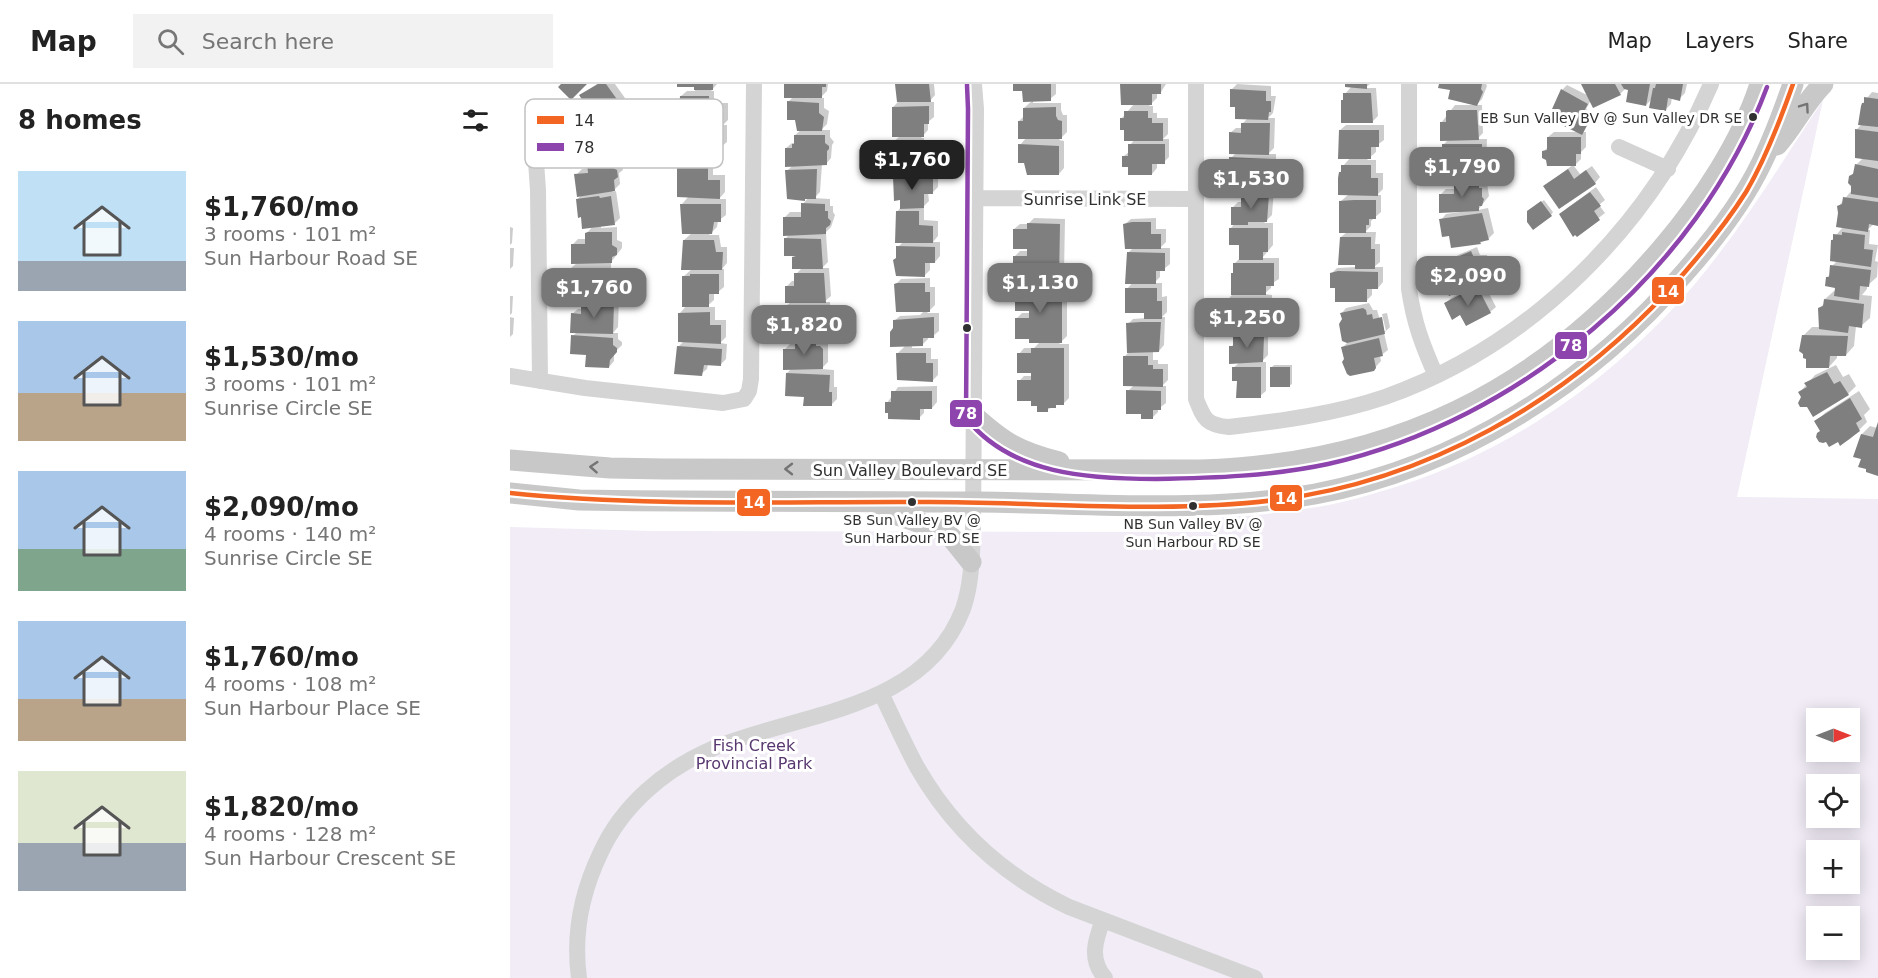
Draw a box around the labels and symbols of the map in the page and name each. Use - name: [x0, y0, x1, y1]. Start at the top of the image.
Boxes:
- legend: [525, 99, 723, 168]
- one-way arrow: [1798, 102, 1809, 113]
- place label: EB Sun Valley BV @ Sun Valley DR SE: [1480, 110, 1742, 126]
- text: 14: [574, 111, 594, 130]
- marker: EB Sun Valley BV @ Sun Valley DR SE: [1747, 111, 1759, 123]
- text: 78: [574, 138, 594, 157]
- pin: $1,760: [863, 140, 961, 191]
- pin: $1,790: [1413, 147, 1511, 198]
- pin: $1,530: [1202, 159, 1300, 210]
- street label: Sunrise Link SE: [1024, 190, 1146, 209]
- pin: $2,090: [1419, 256, 1517, 307]
- pin: $1,130: [991, 263, 1089, 314]
- pin: $1,760: [545, 268, 643, 319]
- line badge: 14: [1651, 276, 1685, 305]
- text: 14: [1657, 282, 1679, 301]
- pin: $1,250: [1198, 298, 1296, 349]
- pin: $1,820: [755, 305, 853, 356]
- unlabelled marker: [961, 322, 973, 334]
- line badge: 78: [1554, 331, 1588, 360]
- text: 78: [1560, 336, 1582, 355]
- line badge: 78: [949, 399, 983, 428]
- text: 78: [955, 404, 977, 423]
- one-way arrow: [589, 460, 598, 473]
- street label: Sun Valley Boulevard SE: [813, 461, 1007, 480]
- one-way arrow: [784, 463, 793, 476]
- line badge: 14: [1269, 484, 1303, 512]
- line badge: 14: [736, 488, 771, 517]
- text: 14: [1275, 489, 1297, 508]
- text: 14: [743, 493, 765, 512]
- marker: SB Sun Valley BV @ Sun Harbour RD SE: [906, 496, 918, 508]
- marker: NB Sun Valley BV @ Sun Harbour RD SE: [1187, 500, 1199, 512]
- place label: SB Sun Valley BV @ Sun Harbour RD SE: [843, 512, 981, 546]
- place label: NB Sun Valley BV @ Sun Harbour RD SE: [1123, 516, 1263, 550]
- north arrow: [1806, 708, 1860, 762]
- park label: Fish Creek Provincial Park: [696, 736, 813, 773]

